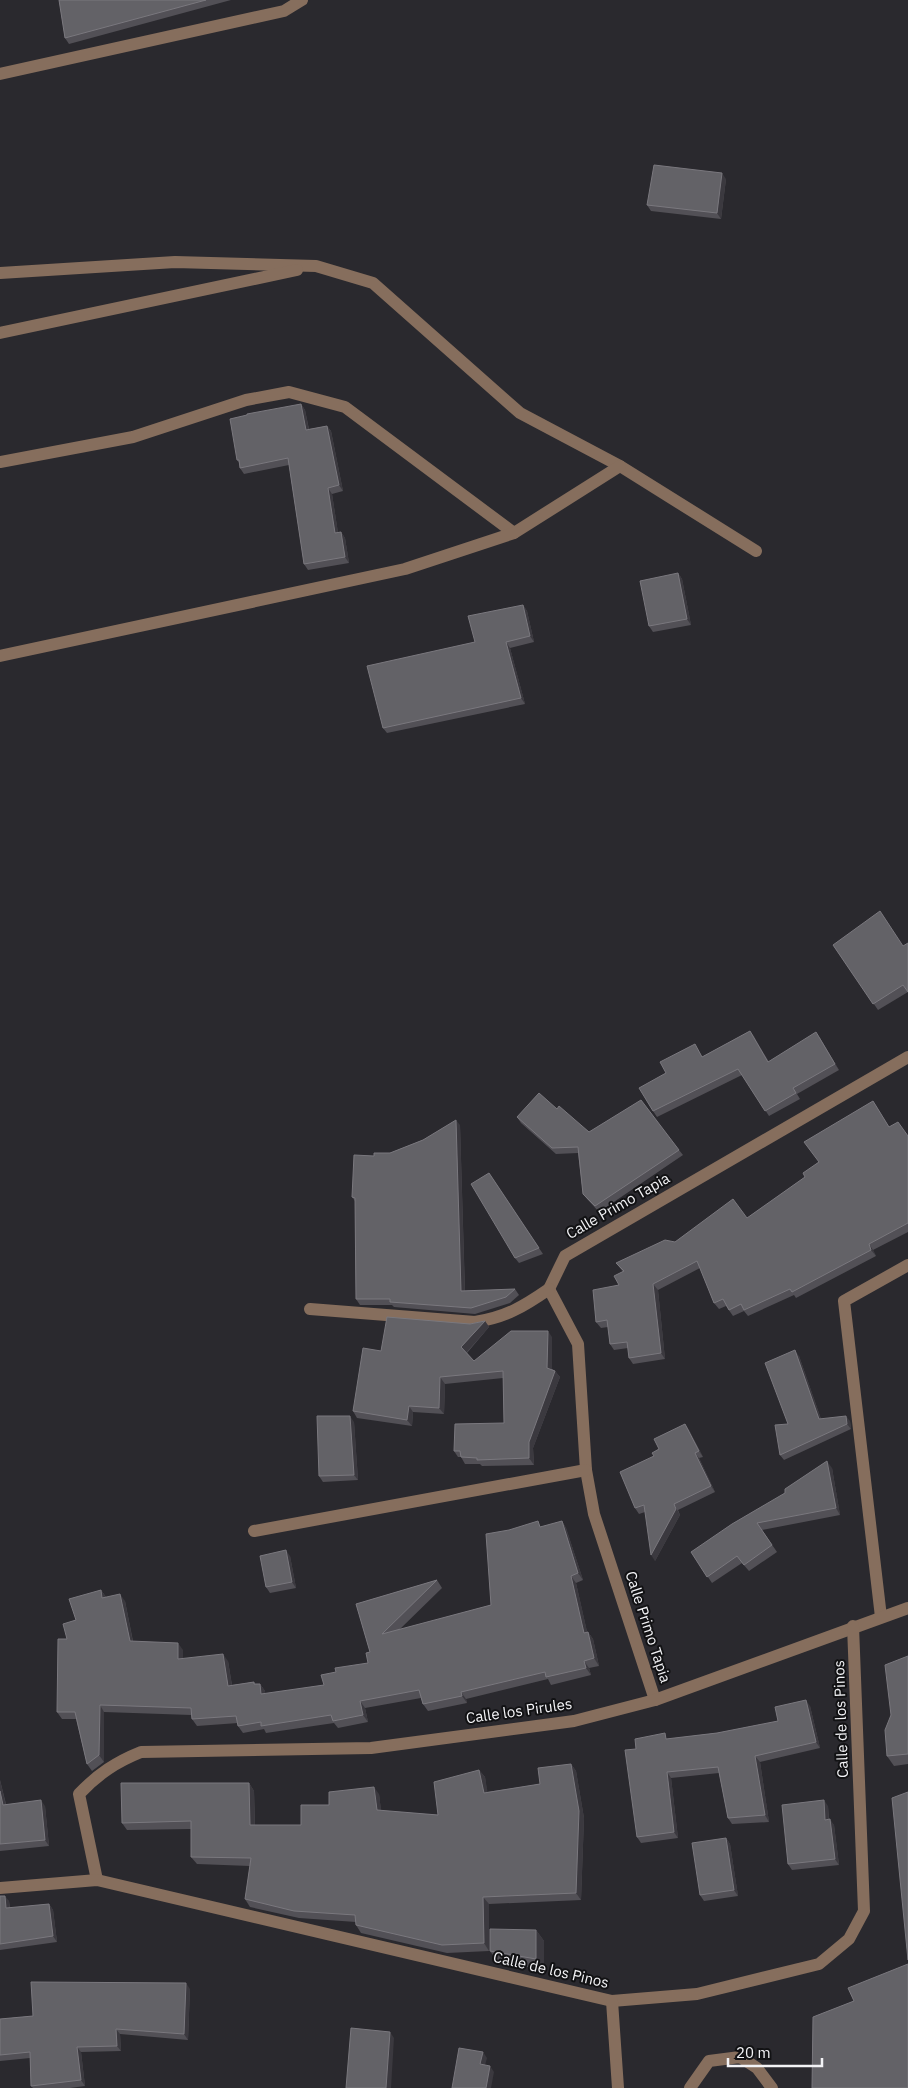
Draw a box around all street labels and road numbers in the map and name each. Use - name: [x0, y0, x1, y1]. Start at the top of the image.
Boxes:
- street label: Calle Primo Tapia: [563, 1168, 673, 1243]
- street label: Calle Primo Tapia: [621, 1569, 675, 1685]
- street label: Calle de los Pinos: [829, 1660, 852, 1778]
- street label: Calle los Pirules: [465, 1694, 573, 1727]
- street label: Calle de los Pinos: [491, 1947, 611, 1992]

